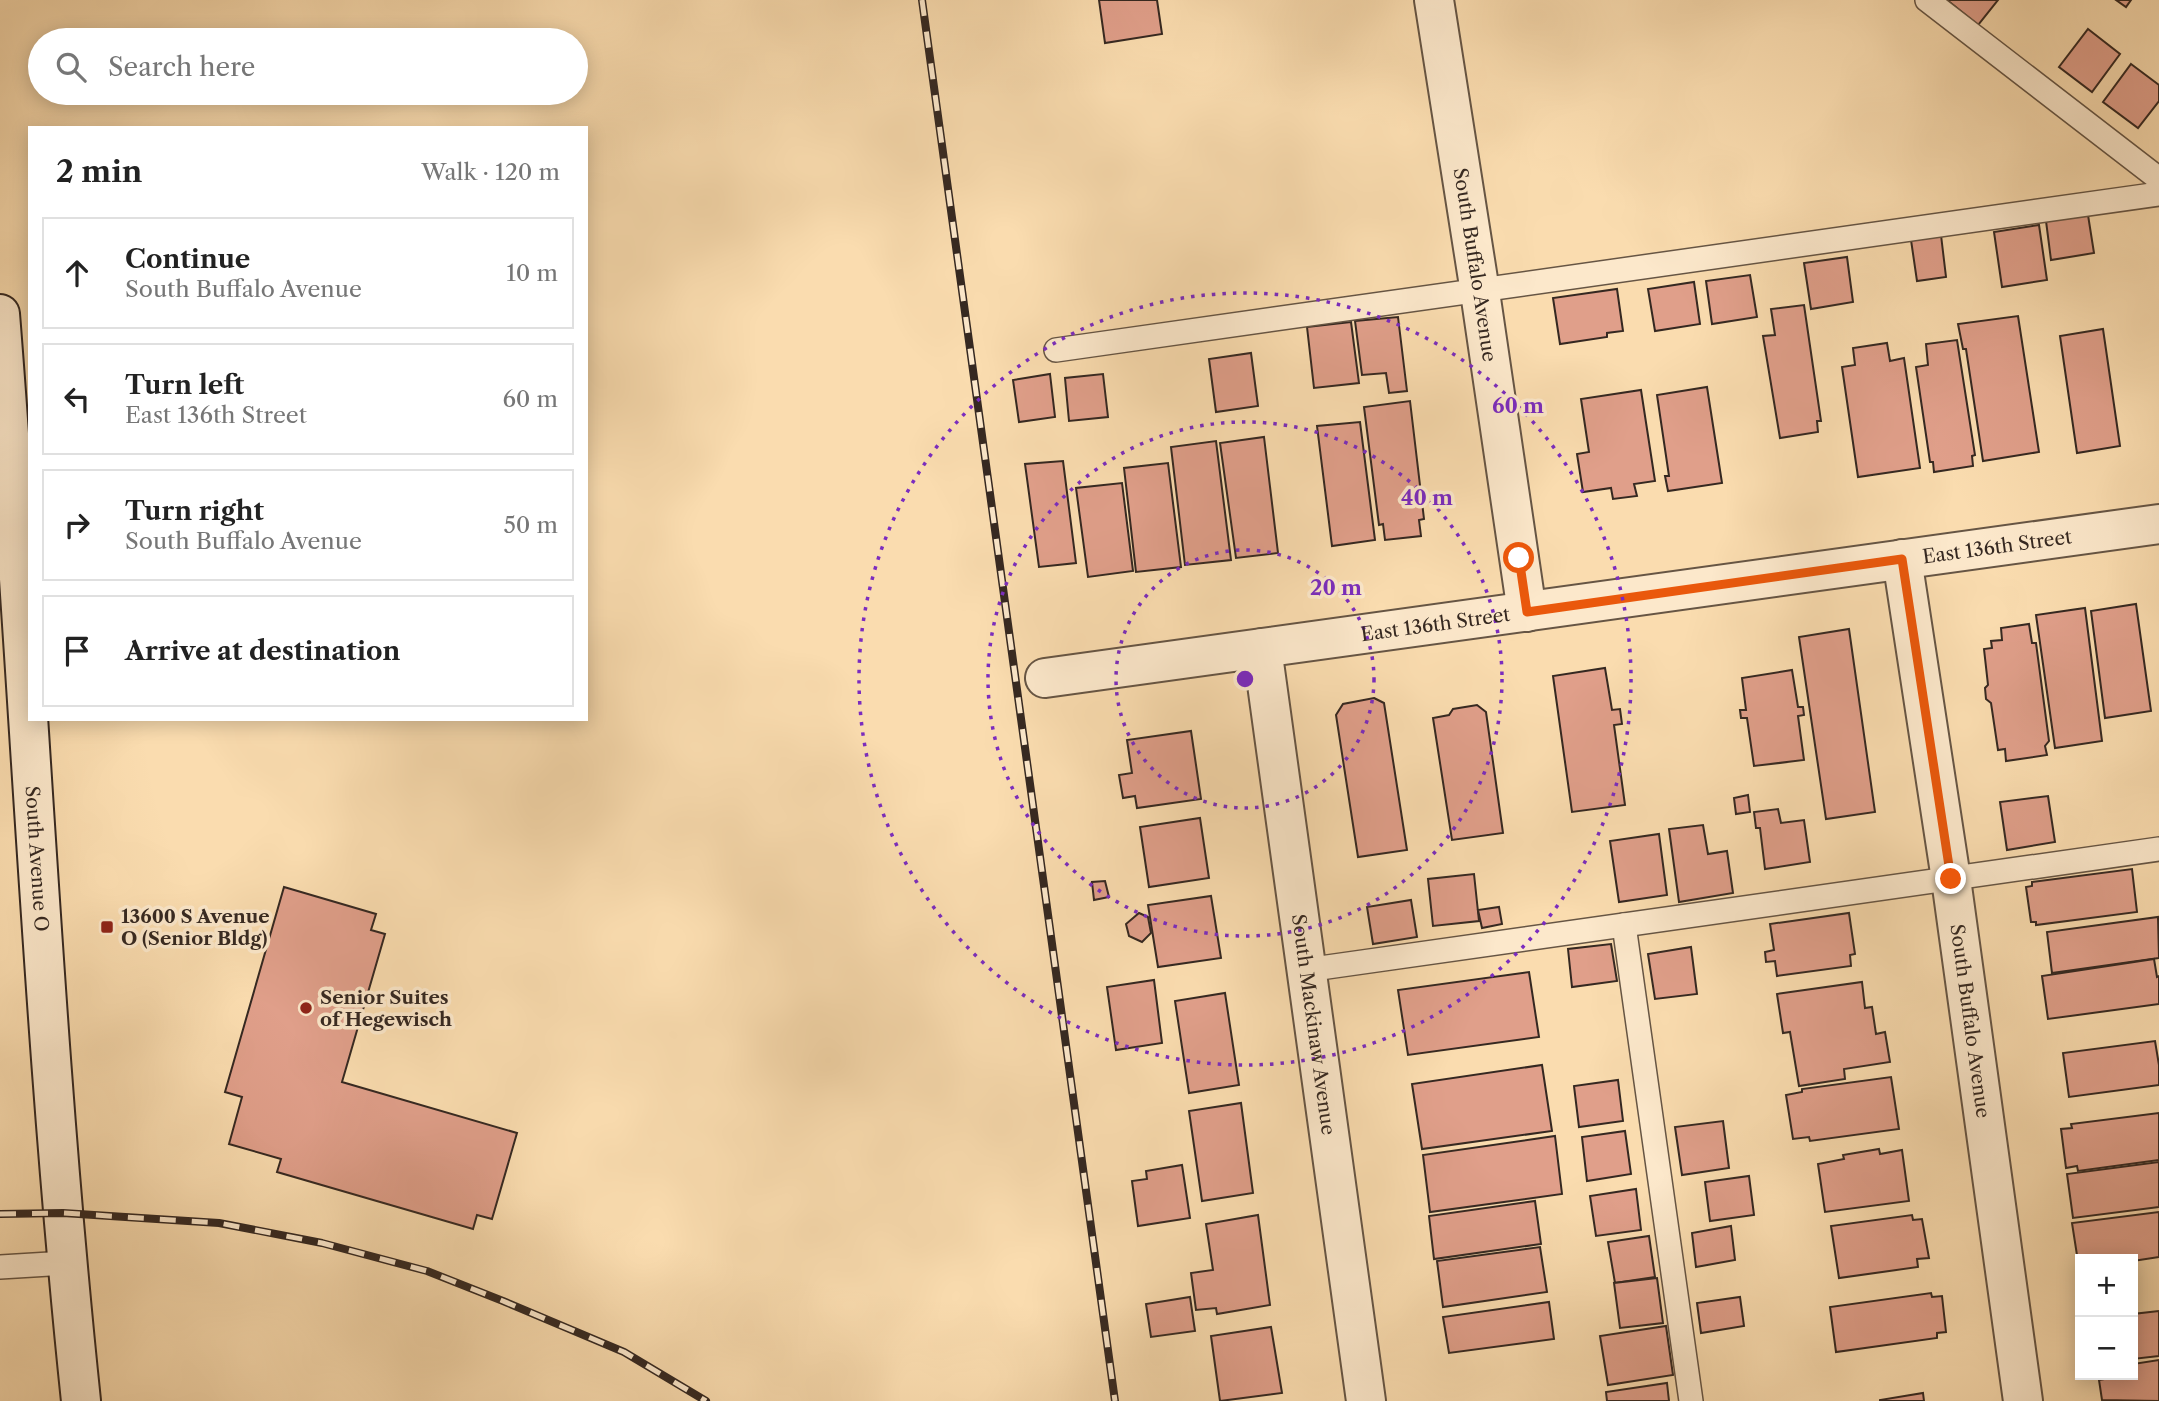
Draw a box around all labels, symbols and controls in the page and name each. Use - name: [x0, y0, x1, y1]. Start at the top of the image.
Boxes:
- search box: [28, 28, 588, 105]
- icon: search: [52, 48, 90, 86]
- text: Search here: [108, 51, 255, 83]
- text: 2 min: [56, 153, 142, 190]
- text: Walk · 120 m: [421, 158, 560, 186]
- street label: South Buffalo Avenue: [1449, 166, 1502, 363]
- text: Continue: [125, 243, 250, 275]
- icon: ahead: [58, 254, 96, 292]
- text: 10 m: [506, 259, 558, 287]
- text: South Buffalo Avenue: [125, 275, 362, 303]
- text: Turn left: [125, 369, 244, 401]
- icon: left: [58, 380, 96, 418]
- text: 60 m: [502, 385, 558, 413]
- text: 60 m: [1492, 393, 1544, 418]
- text: East 136th Street: [125, 401, 307, 429]
- text: 40 m: [1401, 485, 1453, 510]
- text: Turn right: [125, 495, 264, 527]
- icon: right: [58, 506, 96, 544]
- text: 50 m: [503, 511, 558, 539]
- street label: East 136th Street: [1921, 525, 2073, 568]
- text: South Buffalo Avenue: [125, 527, 362, 555]
- route start: [1503, 542, 1534, 573]
- text: 20 m: [1310, 575, 1362, 600]
- street label: East 136th Street: [1359, 602, 1512, 646]
- icon: arrive: [58, 632, 96, 670]
- text: Arrive at destination: [125, 635, 400, 667]
- centre of rings: [1233, 667, 1257, 691]
- street label: South Avenue O: [21, 785, 54, 932]
- route end: [1935, 863, 1966, 894]
- place label: 13600 S Avenue O (Senior Bldg): [121, 905, 270, 950]
- street label: South Mackinaw Avenue: [1287, 913, 1341, 1136]
- marker: 13600 S Avenue O (Senior Bldg): [99, 919, 115, 935]
- street label: South Buffalo Avenue: [1946, 922, 1995, 1119]
- place label: Senior Suites of Hegewisch: [320, 986, 452, 1031]
- marker: Senior Suites of Hegewisch: [298, 1000, 314, 1016]
- map controls: [2075, 1254, 2138, 1380]
- button: +: [2075, 1254, 2138, 1317]
- button: −: [2075, 1317, 2138, 1380]

